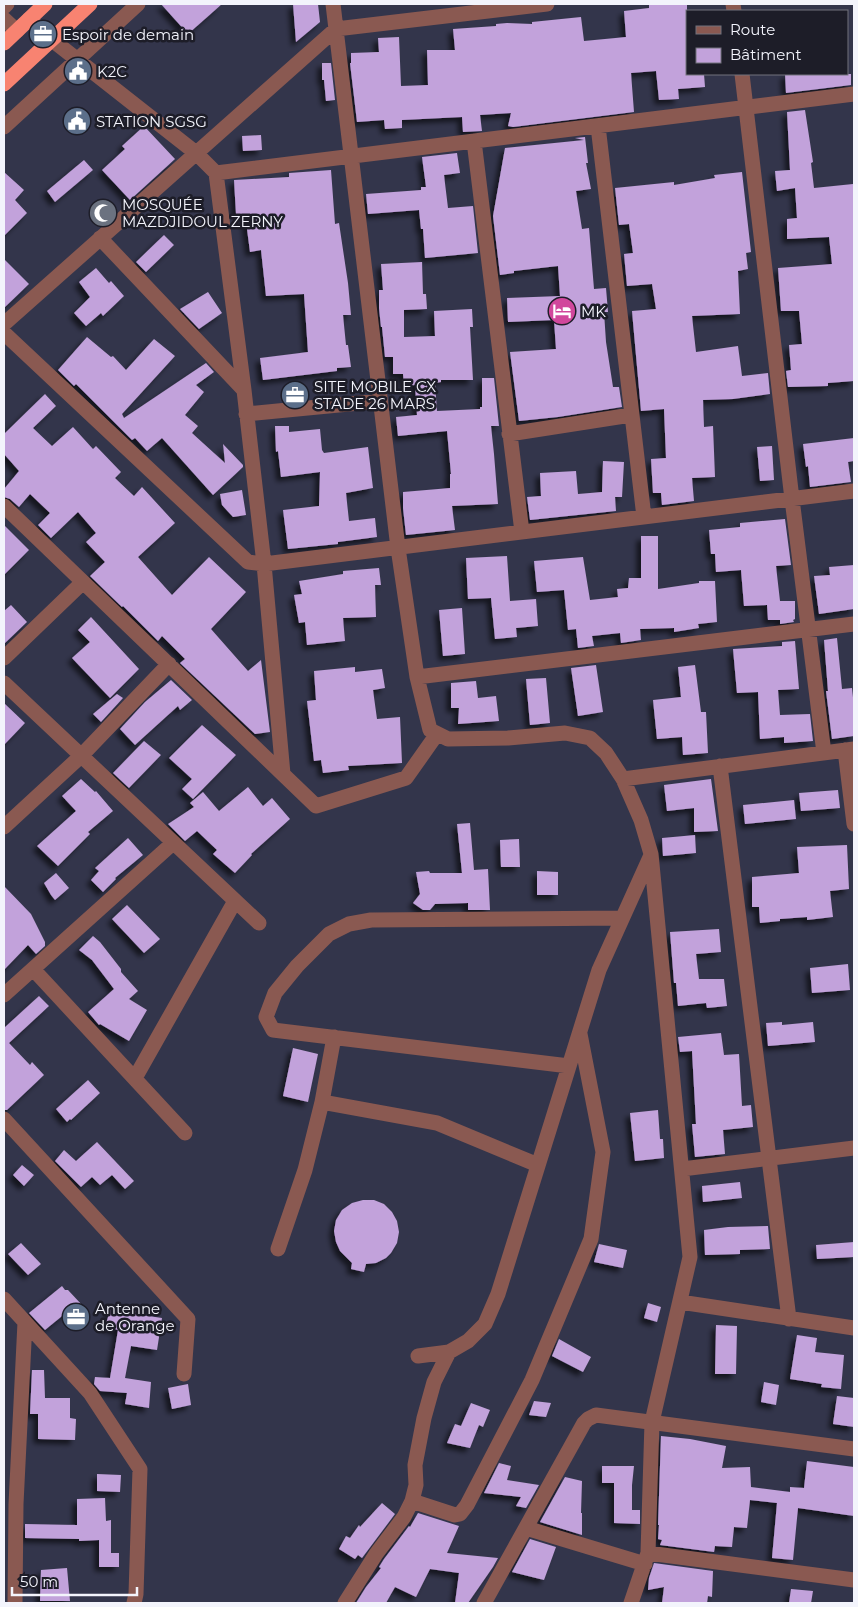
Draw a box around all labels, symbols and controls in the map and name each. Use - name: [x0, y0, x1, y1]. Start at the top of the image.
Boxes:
- legend: [686, 10, 848, 75]
- office icon: Espoir de demain: [28, 19, 58, 49]
- text: Route: [730, 20, 775, 39]
- place label: Espoir de demain: [62, 25, 194, 44]
- text: Bâtiment: [730, 45, 802, 64]
- public building icon: K2C: [63, 56, 93, 86]
- place label: K2C: [97, 62, 127, 81]
- public building icon: STATION SGSG: [62, 106, 92, 136]
- place label: STATION SGSG: [96, 112, 207, 131]
- place label: MOSQUÉE MAZDJIDOUL ZERNY: [122, 195, 283, 231]
- mosque icon: MOSQUÉE MAZDJIDOUL ZERNY: [88, 198, 118, 228]
- hotel icon: MK: [547, 296, 577, 326]
- place label: MK: [581, 302, 606, 321]
- place label: SITE MOBILE CX STADE 26 MARS: [314, 377, 436, 413]
- office icon: SITE MOBILE CX STADE 26 MARS: [280, 380, 310, 410]
- place label: Antenne de Orange: [95, 1299, 174, 1335]
- office icon: Antenne de Orange: [61, 1302, 91, 1332]
- scale bar: [12, 1564, 138, 1596]
- text: 50 m: [20, 1572, 58, 1591]

